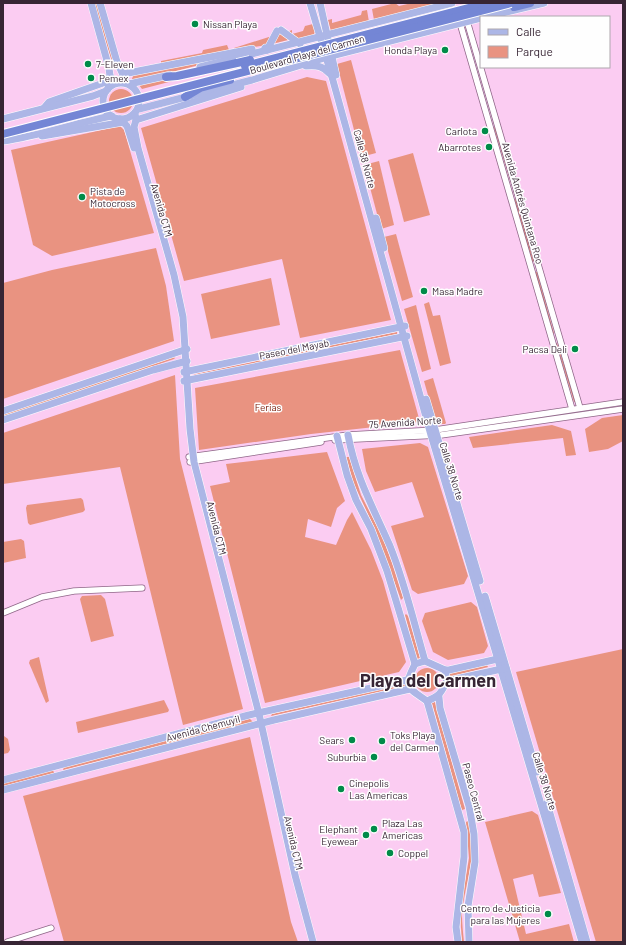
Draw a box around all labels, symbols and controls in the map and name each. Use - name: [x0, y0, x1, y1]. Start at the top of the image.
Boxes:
- legend: [480, 16, 610, 68]
- place label: Nissan Playa: [203, 18, 257, 30]
- marker: Nissan Playa: [190, 19, 200, 29]
- text: Calle: [516, 24, 541, 38]
- street label: Boulevard Playa del Carmen: [248, 32, 366, 76]
- place label: Honda Playa: [384, 44, 437, 56]
- text: Parque: [516, 44, 553, 58]
- marker: Honda Playa: [440, 45, 450, 55]
- place label: 7-Eleven: [96, 58, 134, 70]
- marker: 7-Eleven: [83, 59, 93, 69]
- place label: Pemex: [99, 72, 128, 84]
- marker: Pemex: [86, 73, 96, 83]
- place label: Carlota: [446, 125, 477, 137]
- marker: Carlota: [480, 126, 490, 136]
- street label: Calle 38 Norte: [351, 128, 379, 190]
- place label: Abarrotes: [438, 141, 481, 153]
- street label: Avenida Andrés Quintana Roo: [500, 141, 546, 265]
- marker: Abarrotes: [484, 142, 494, 152]
- street label: Avenida CTM: [149, 182, 175, 238]
- place label: Pista de Motocross: [90, 185, 135, 209]
- marker: Pista de Motocross: [77, 192, 87, 202]
- place label: Masa Madre: [432, 285, 483, 297]
- marker: Masa Madre: [419, 286, 429, 296]
- street label: Paseo del Mayab: [258, 336, 330, 362]
- place label: Pacsa Deli: [523, 343, 567, 355]
- marker: Pacsa Deli: [570, 344, 580, 354]
- park label: Ferias: [255, 401, 282, 413]
- street label: 75 Avenida Norte: [368, 413, 442, 431]
- street label: Calle 38 Norte: [437, 440, 467, 502]
- street label: Avenida CTM: [205, 500, 229, 556]
- district label: Playa del Carmen: [360, 669, 496, 691]
- street label: Avenida Chemuyil: [165, 712, 241, 744]
- place label: Toks Playa del Carmen: [390, 729, 439, 753]
- place label: Sears: [319, 734, 344, 746]
- marker: Sears: [347, 735, 357, 745]
- marker: Toks Playa del Carmen: [377, 736, 387, 746]
- street label: Calle 38 Norte: [530, 750, 560, 812]
- place label: Suburbia: [327, 751, 366, 763]
- marker: Suburbia: [369, 752, 379, 762]
- street label: Paseo Central: [460, 761, 488, 823]
- place label: Cinepolis Las Americas: [349, 777, 408, 801]
- marker: Cinepolis Las Americas: [336, 784, 346, 794]
- street label: Avenida CTM: [282, 815, 306, 871]
- place label: Plaza Las Americas: [382, 817, 423, 841]
- place label: Elephant Eyewear: [319, 823, 358, 847]
- marker: Plaza Las Americas: [369, 824, 379, 834]
- marker: Elephant Eyewear: [361, 830, 371, 840]
- place label: Coppel: [398, 847, 428, 859]
- marker: Coppel: [385, 848, 395, 858]
- place label: Centro de Justicia para las Mujeres: [461, 902, 540, 926]
- marker: Centro de Justicia para las Mujeres: [543, 909, 553, 919]

